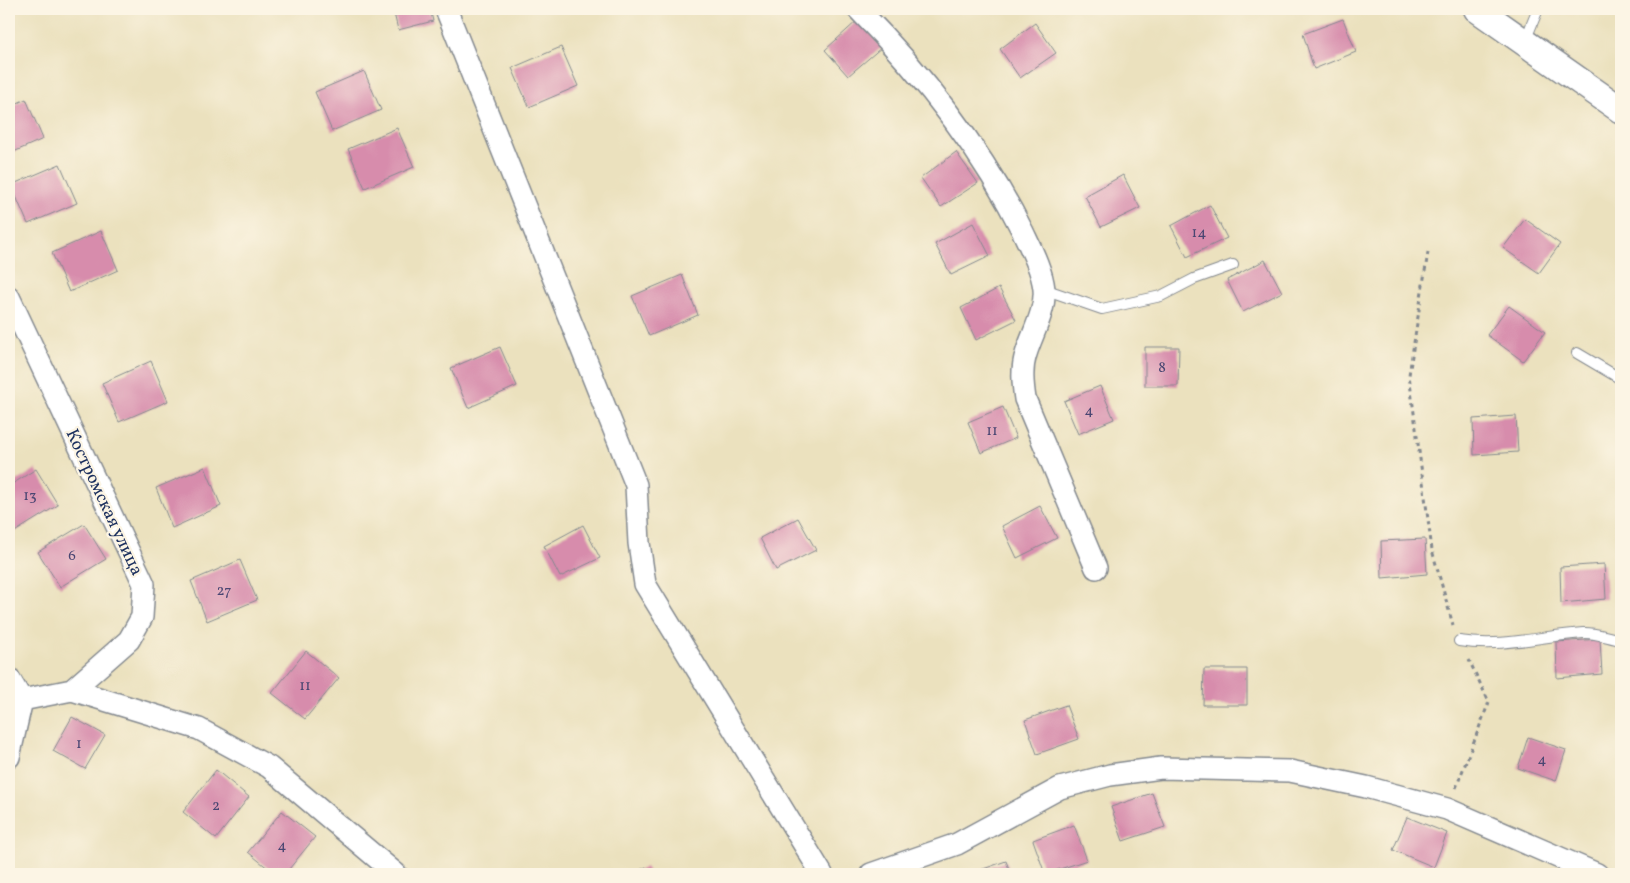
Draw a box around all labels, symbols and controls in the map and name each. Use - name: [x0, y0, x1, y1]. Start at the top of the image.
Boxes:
- house number: 14: [1192, 223, 1206, 244]
- house number: 8: [1158, 358, 1166, 379]
- house number: 4: [1085, 401, 1094, 422]
- house number: 11: [986, 421, 998, 442]
- street label: Костромская улица: [59, 425, 149, 580]
- house number: 13: [23, 486, 37, 507]
- house number: 6: [68, 546, 76, 567]
- house number: 27: [217, 581, 231, 602]
- house number: 11: [299, 676, 311, 697]
- house number: 1: [76, 734, 82, 755]
- house number: 4: [1538, 750, 1547, 771]
- house number: 2: [212, 796, 220, 817]
- house number: 4: [278, 836, 287, 857]

